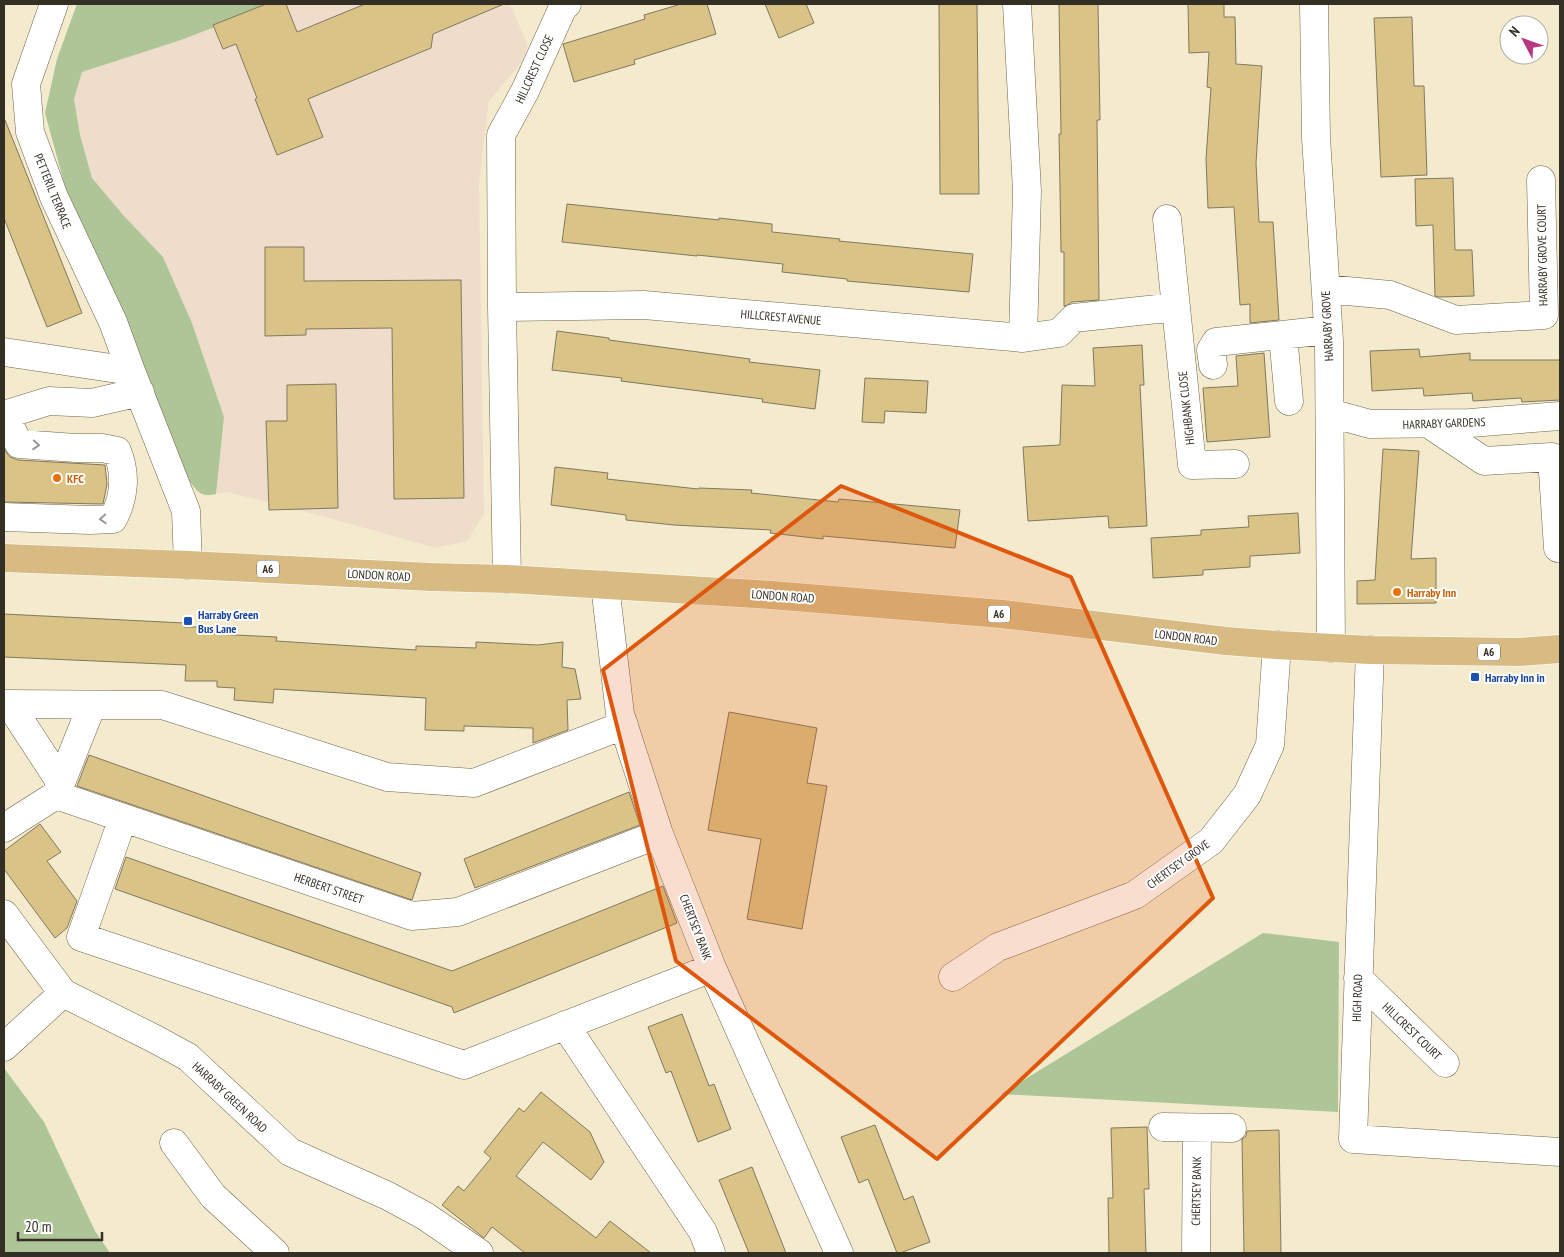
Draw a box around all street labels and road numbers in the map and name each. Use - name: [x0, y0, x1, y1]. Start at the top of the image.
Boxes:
- street label: HILLCREST CLOSE: [512, 32, 556, 106]
- street label: PETTERIL TERRACE: [31, 151, 75, 231]
- street label: HARRABY GROVE COURT: [1534, 203, 1550, 306]
- street label: HARRABY GROVE: [1318, 290, 1336, 362]
- street label: HILLCREST AVENUE: [740, 306, 822, 328]
- street label: HIGHBANK CLOSE: [1175, 370, 1197, 446]
- street label: HARRABY GARDENS: [1402, 414, 1486, 432]
- road number: A6: [257, 560, 279, 578]
- street label: LONDON ROAD: [347, 566, 411, 584]
- street label: LONDON ROAD: [751, 586, 815, 606]
- road number: A6: [988, 606, 1010, 622]
- street label: LONDON ROAD: [1154, 626, 1218, 648]
- road number: A6: [1478, 644, 1500, 660]
- street label: CHERTSEY GROVE: [1144, 836, 1212, 892]
- street label: HERBERT STREET: [292, 869, 366, 907]
- street label: CHERTSEY BANK: [677, 892, 715, 962]
- street label: HIGH ROAD: [1349, 974, 1365, 1022]
- street label: HILLCREST COURT: [1379, 999, 1445, 1063]
- street label: HARRABY GREEN ROAD: [189, 1058, 271, 1136]
- street label: CHERTSEY BANK: [1188, 1156, 1204, 1226]

